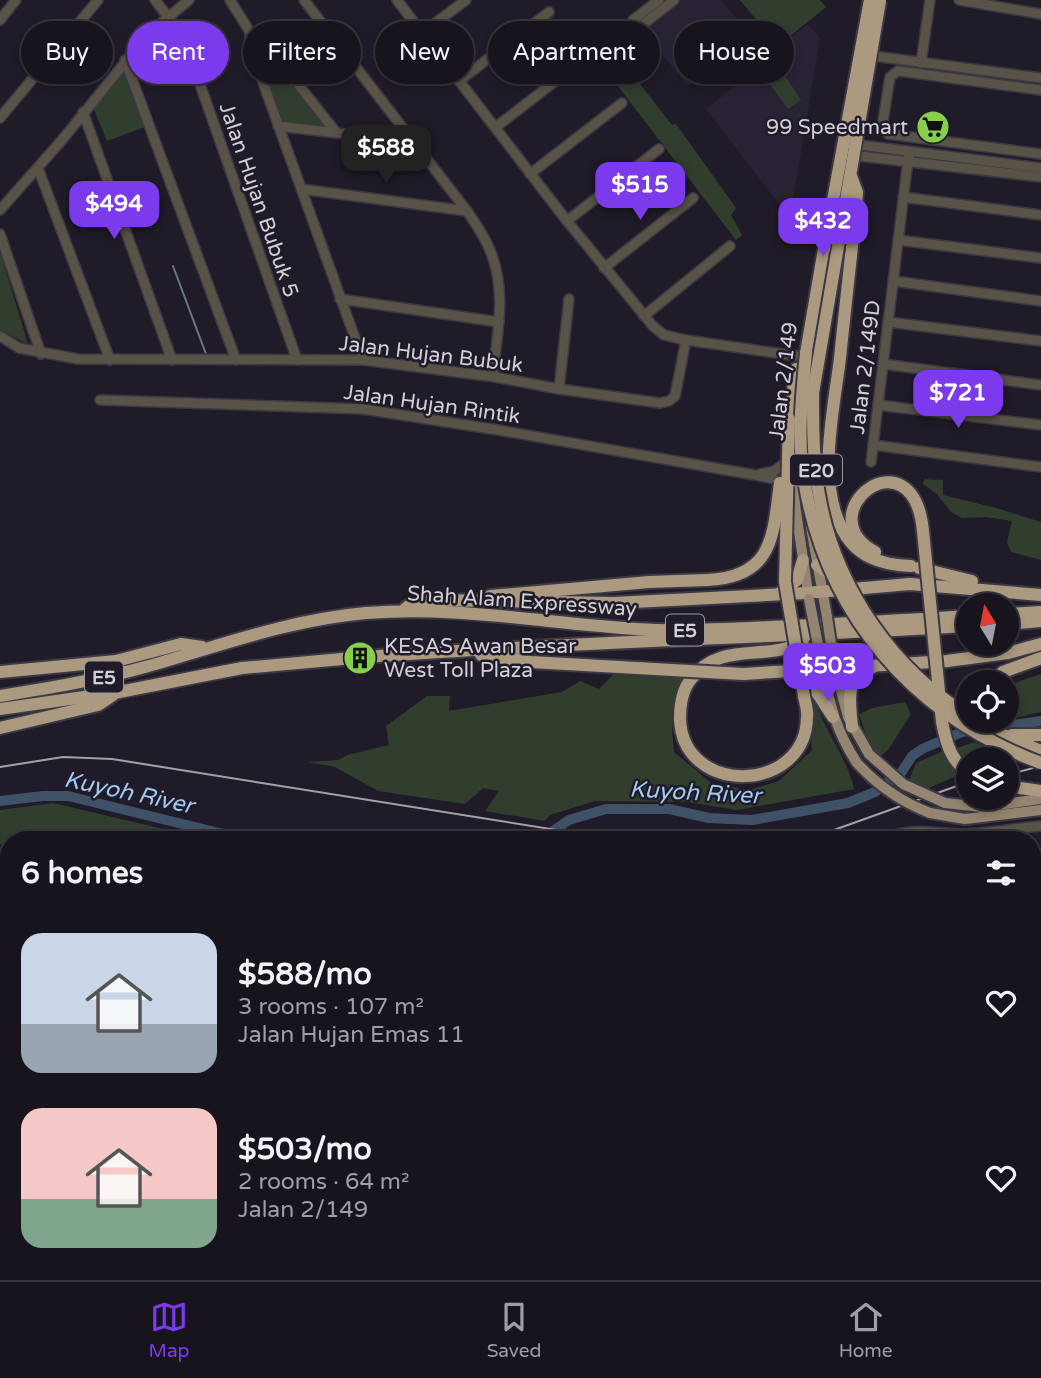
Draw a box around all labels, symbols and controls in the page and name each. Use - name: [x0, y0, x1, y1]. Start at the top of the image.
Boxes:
- chip: Buy: [21, 21, 113, 84]
- chip: Rent: [127, 21, 229, 84]
- chip: Filters: [243, 21, 361, 84]
- chip: New: [375, 21, 474, 84]
- chip: Apartment: [488, 21, 660, 84]
- chip: House: [674, 21, 794, 84]
- street label: Jalan Hujan Bubuk 5: [214, 100, 304, 301]
- supermarket icon: 99 Speedmart: [914, 108, 952, 146]
- place label: 99 Speedmart: [766, 115, 908, 140]
- pin: $588: [345, 125, 427, 185]
- text: $588: [357, 134, 415, 162]
- pin: $515: [599, 162, 681, 222]
- text: $515: [611, 171, 669, 199]
- pin: $494: [73, 182, 155, 241]
- text: $494: [85, 190, 143, 218]
- pin: $432: [782, 198, 864, 258]
- text: $432: [794, 207, 852, 235]
- street label: Jalan 2/149D: [845, 299, 886, 435]
- street label: Jalan 2/149: [764, 321, 803, 442]
- street label: Jalan Hujan Bubuk: [337, 331, 524, 378]
- pin: $721: [917, 370, 999, 430]
- text: $721: [929, 379, 987, 407]
- street label: Jalan Hujan Rintik: [342, 380, 522, 429]
- road number: E20: [790, 454, 842, 485]
- street label: Shah Alam Expressway: [406, 581, 638, 622]
- north arrow: [956, 593, 1018, 656]
- map controls: [956, 593, 1019, 810]
- road number: E5: [666, 614, 704, 646]
- place label: KESAS Awan Besar West Toll Plaza: [384, 634, 576, 683]
- building icon: KESAS Awan Besar West Toll Plaza: [341, 639, 379, 677]
- pin: $503: [787, 644, 869, 703]
- text: $503: [799, 652, 857, 680]
- road number: E5: [85, 662, 123, 692]
- button: locate: [956, 670, 1019, 733]
- button: layers: [956, 747, 1019, 810]
- water label: Kuyoh River: [62, 766, 199, 821]
- water label: Kuyoh River: [629, 776, 765, 811]
- icon: filters: [982, 854, 1020, 892]
- text: 6 homes: [21, 855, 143, 892]
- text: $588/mo: [238, 956, 372, 993]
- icon: home: [77, 961, 161, 1045]
- icon: heart: [982, 984, 1020, 1022]
- text: 3 rooms · 107 m²: [238, 993, 424, 1021]
- text: Jalan Hujan Emas 11: [238, 1021, 465, 1049]
- text: $503/mo: [238, 1131, 372, 1168]
- icon: home: [77, 1136, 161, 1220]
- icon: heart: [982, 1159, 1020, 1197]
- text: 2 rooms · 64 m²: [238, 1168, 409, 1196]
- text: Jalan 2/149: [238, 1196, 368, 1224]
- tab: Map: [149, 1298, 190, 1362]
- tab: Saved: [487, 1298, 542, 1362]
- tab: Home: [839, 1298, 892, 1362]

